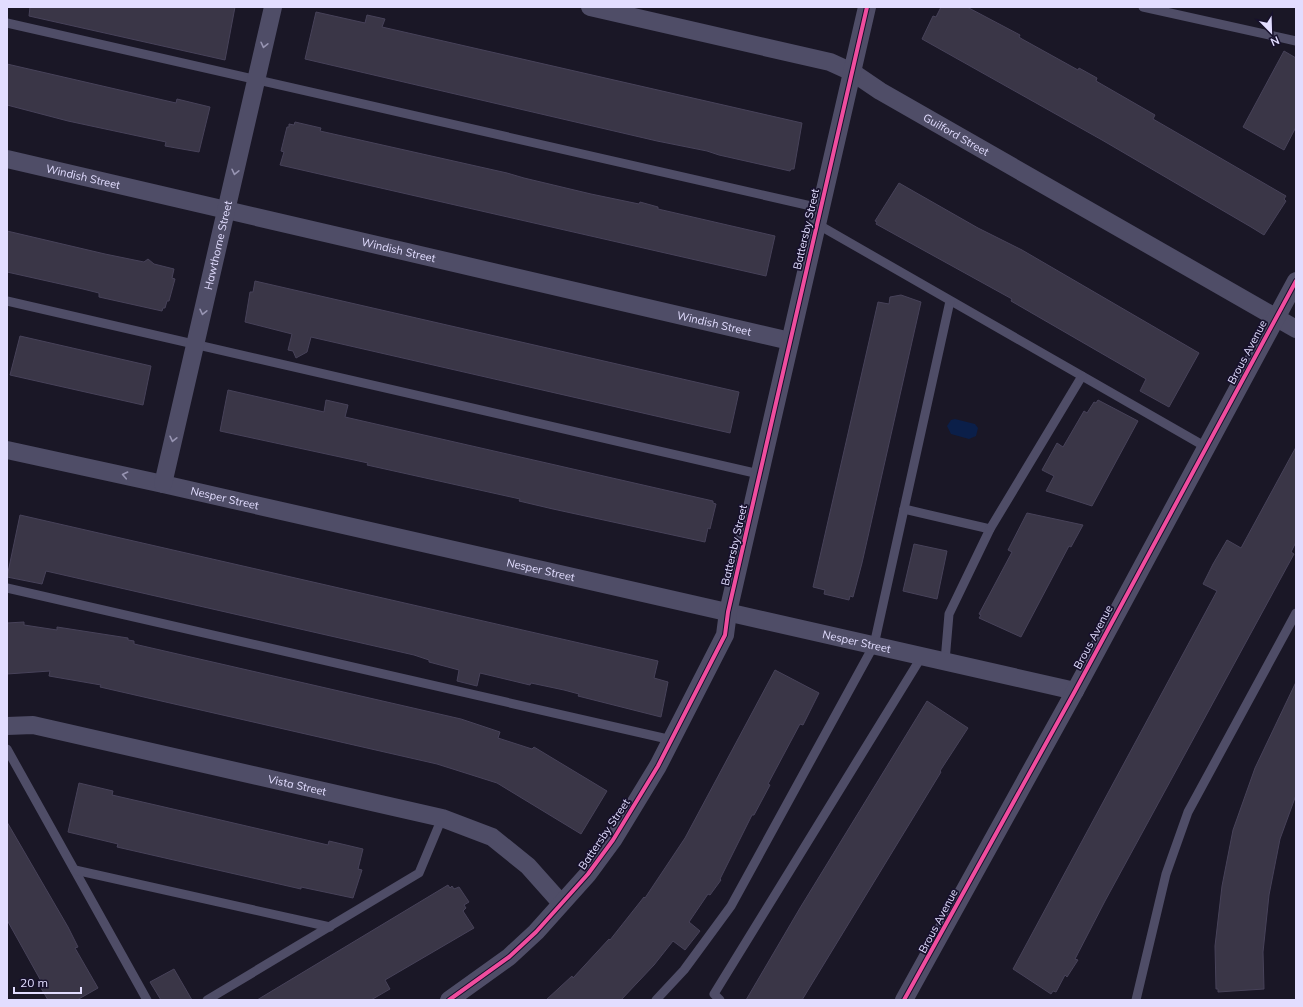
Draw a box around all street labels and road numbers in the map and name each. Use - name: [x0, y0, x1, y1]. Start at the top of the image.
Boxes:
- street label: Guilford Street: [921, 110, 992, 159]
- street label: Windish Street: [44, 161, 122, 192]
- street label: Battersby Street: [790, 187, 822, 271]
- street label: Hawthorne Street: [201, 199, 235, 291]
- street label: Windish Street: [360, 235, 437, 265]
- street label: Windish Street: [676, 308, 753, 339]
- street label: Brous Avenue: [1224, 318, 1270, 386]
- street label: Nesper Street: [189, 483, 260, 513]
- street label: Battersby Street: [718, 503, 750, 587]
- street label: Nesper Street: [505, 555, 576, 584]
- street label: Brous Avenue: [1070, 603, 1116, 671]
- street label: Nesper Street: [821, 627, 892, 656]
- street label: Vista Street: [267, 772, 328, 799]
- street label: Battersby Street: [575, 796, 633, 872]
- street label: Brous Avenue: [915, 887, 961, 955]

